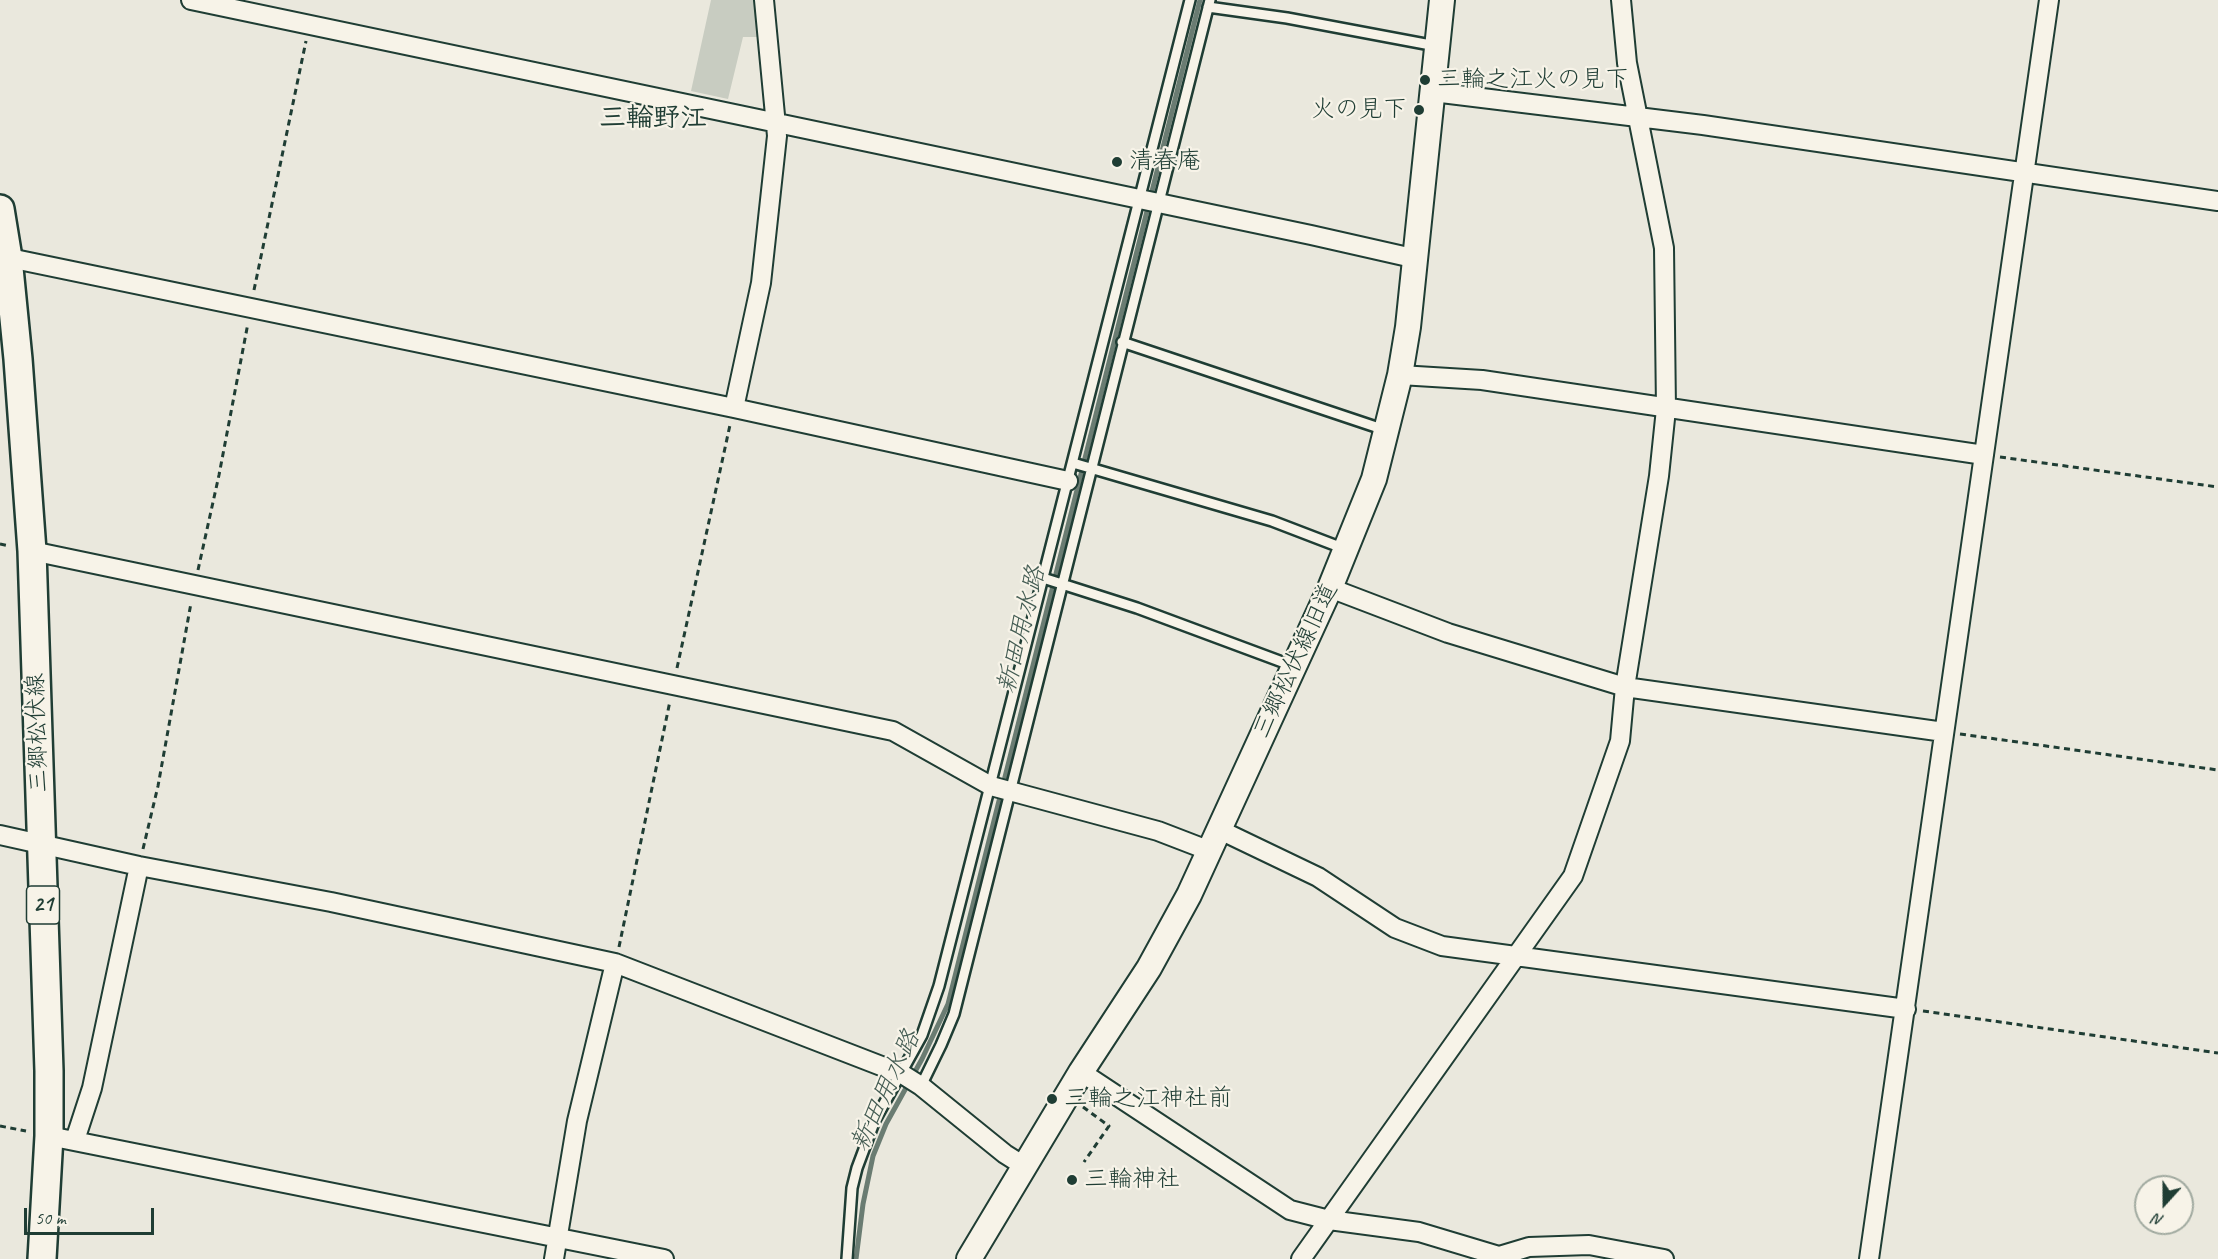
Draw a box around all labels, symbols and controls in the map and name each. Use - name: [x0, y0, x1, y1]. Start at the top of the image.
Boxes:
- place label: 三輪之江火の見下: [1437, 66, 1629, 94]
- marker: 三輪之江火の見下: [1418, 73, 1432, 87]
- place label: 火の見下: [1311, 96, 1407, 124]
- district label: 三輪野江: [599, 103, 707, 135]
- marker: 火の見下: [1412, 103, 1426, 117]
- place label: 清春庵: [1129, 148, 1201, 176]
- marker: 清春庵: [1110, 155, 1124, 169]
- water label: 新田用水路: [991, 563, 1053, 697]
- street label: 三郷松伏線旧道: [1247, 579, 1345, 743]
- street label: 三郷松伏線: [22, 673, 54, 793]
- road number: 21: [26, 886, 60, 924]
- water label: 新田用水路: [844, 1025, 928, 1157]
- place label: 三輪之江神社前: [1064, 1085, 1232, 1113]
- marker: 三輪之江神社前: [1045, 1092, 1059, 1106]
- place label: 三輪神社: [1084, 1166, 1180, 1194]
- marker: 三輪神社: [1065, 1173, 1079, 1187]
- north arrow: [2134, 1175, 2194, 1235]
- scale bar: [27, 1196, 158, 1234]
- text: 50 m: [35, 1207, 66, 1229]
- text: N: [2150, 1209, 2166, 1231]

